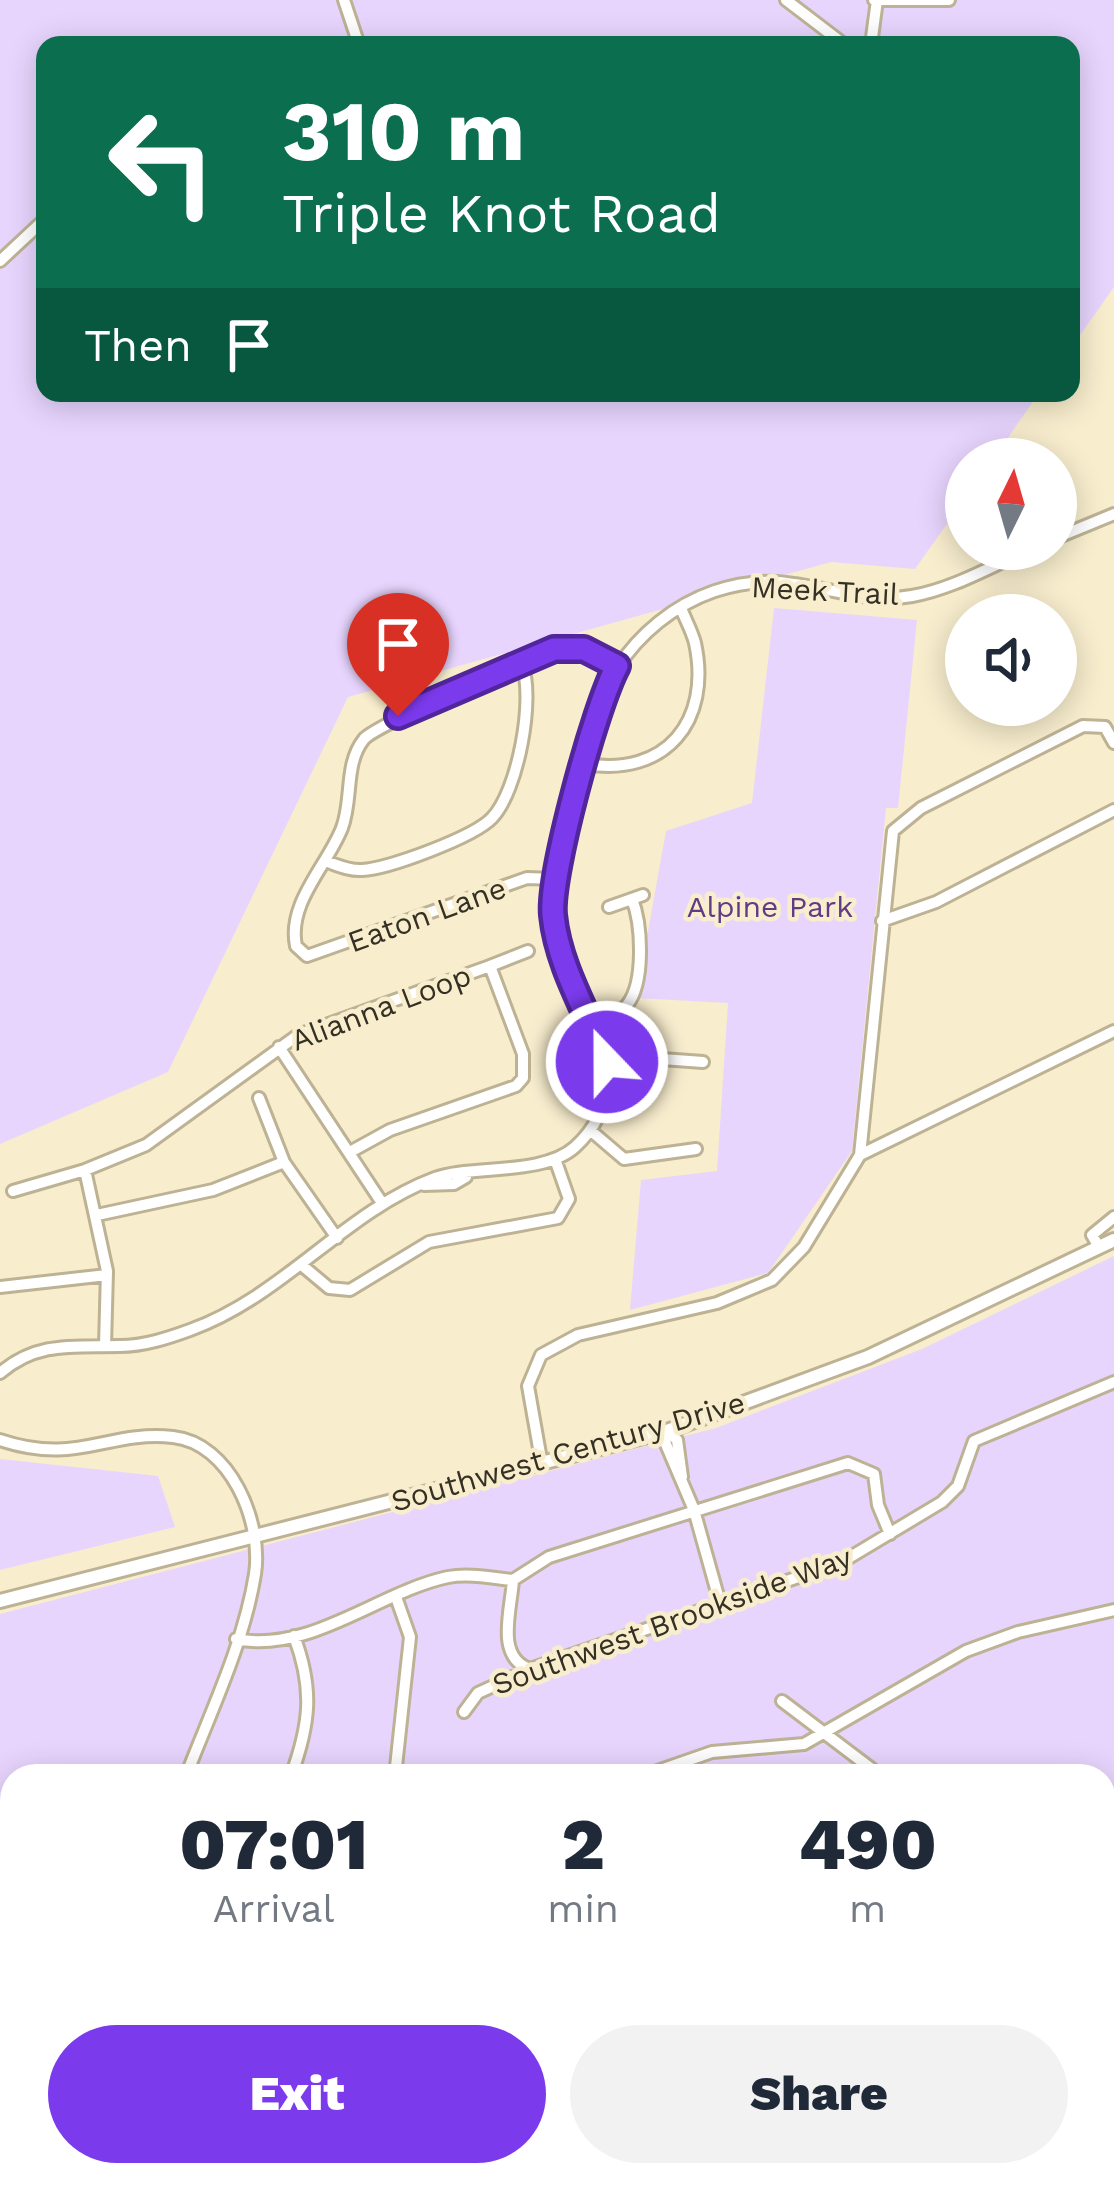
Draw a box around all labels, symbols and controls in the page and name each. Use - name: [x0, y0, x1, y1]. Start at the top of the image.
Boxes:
- text: 310 m: [282, 82, 525, 180]
- icon: left: [84, 84, 240, 240]
- text: Triple Knot Road: [282, 182, 721, 245]
- icon: arrive: [216, 312, 282, 378]
- text: Then: [84, 319, 192, 372]
- north arrow: [945, 438, 1077, 570]
- map controls: [945, 438, 1077, 726]
- street label: Meek Trail: [750, 569, 900, 612]
- pin: [347, 593, 449, 716]
- button: sound: [945, 594, 1077, 726]
- icon: arrive: [365, 611, 431, 677]
- street label: Eaton Lane: [343, 870, 511, 959]
- park label: Alpine Park: [687, 889, 853, 924]
- street label: Alianna Loop: [286, 957, 476, 1058]
- position arrow: [544, 999, 670, 1125]
- street label: Southwest Century Drive: [387, 1384, 749, 1519]
- street label: Southwest Brookside Way: [487, 1539, 857, 1702]
- text: 07:01: [179, 1802, 368, 1886]
- text: 2: [561, 1802, 605, 1886]
- text: 490: [798, 1802, 937, 1886]
- text: Arrival: [213, 1886, 335, 1931]
- text: min: [547, 1886, 619, 1931]
- text: m: [849, 1886, 886, 1931]
- button: Exit: [48, 2025, 546, 2163]
- button: Share: [570, 2025, 1068, 2163]

